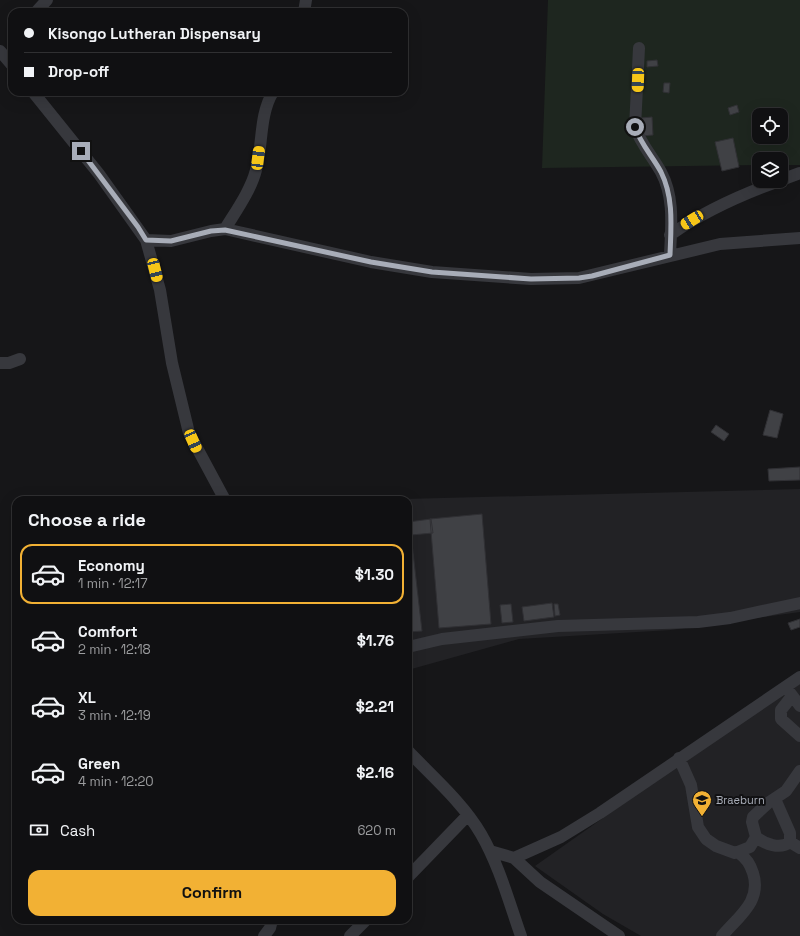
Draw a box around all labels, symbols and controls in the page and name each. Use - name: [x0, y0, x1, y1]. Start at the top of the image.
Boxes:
- text: Kisongo Lutheran Dispensary: [48, 24, 261, 43]
- text: Drop-off: [48, 62, 109, 81]
- car: [632, 68, 644, 92]
- map controls: [752, 108, 788, 188]
- button: locate: [752, 108, 788, 144]
- route start: [626, 118, 644, 136]
- route end: [72, 142, 90, 160]
- car: [251, 145, 265, 171]
- button: layers: [752, 152, 788, 188]
- car: [679, 209, 705, 231]
- car: [146, 257, 164, 283]
- car: [183, 428, 203, 454]
- text: Choose a ride: [28, 508, 146, 531]
- icon: car: [30, 556, 66, 592]
- text: Economy: [78, 556, 145, 575]
- text: $1.30: [355, 565, 394, 584]
- text: 1 min · 12:17: [78, 575, 148, 592]
- icon: car: [30, 622, 66, 658]
- text: Comfort: [78, 622, 138, 641]
- text: $1.76: [357, 631, 394, 650]
- text: 2 min · 12:18: [78, 641, 151, 658]
- icon: car: [30, 688, 66, 724]
- text: XL: [78, 688, 96, 707]
- text: $2.21: [356, 697, 394, 716]
- text: 3 min · 12:19: [78, 707, 151, 724]
- icon: car: [30, 754, 66, 790]
- text: Green: [78, 754, 120, 773]
- text: $2.16: [356, 763, 394, 782]
- text: 4 min · 12:20: [78, 773, 154, 790]
- school or university icon: Braeburn: [691, 789, 713, 817]
- place label: Braeburn: [716, 793, 765, 807]
- icon: cash: [28, 819, 50, 841]
- text: Cash: [60, 821, 95, 840]
- text: 620 m: [357, 822, 396, 839]
- button: Confirm: [28, 870, 396, 916]

